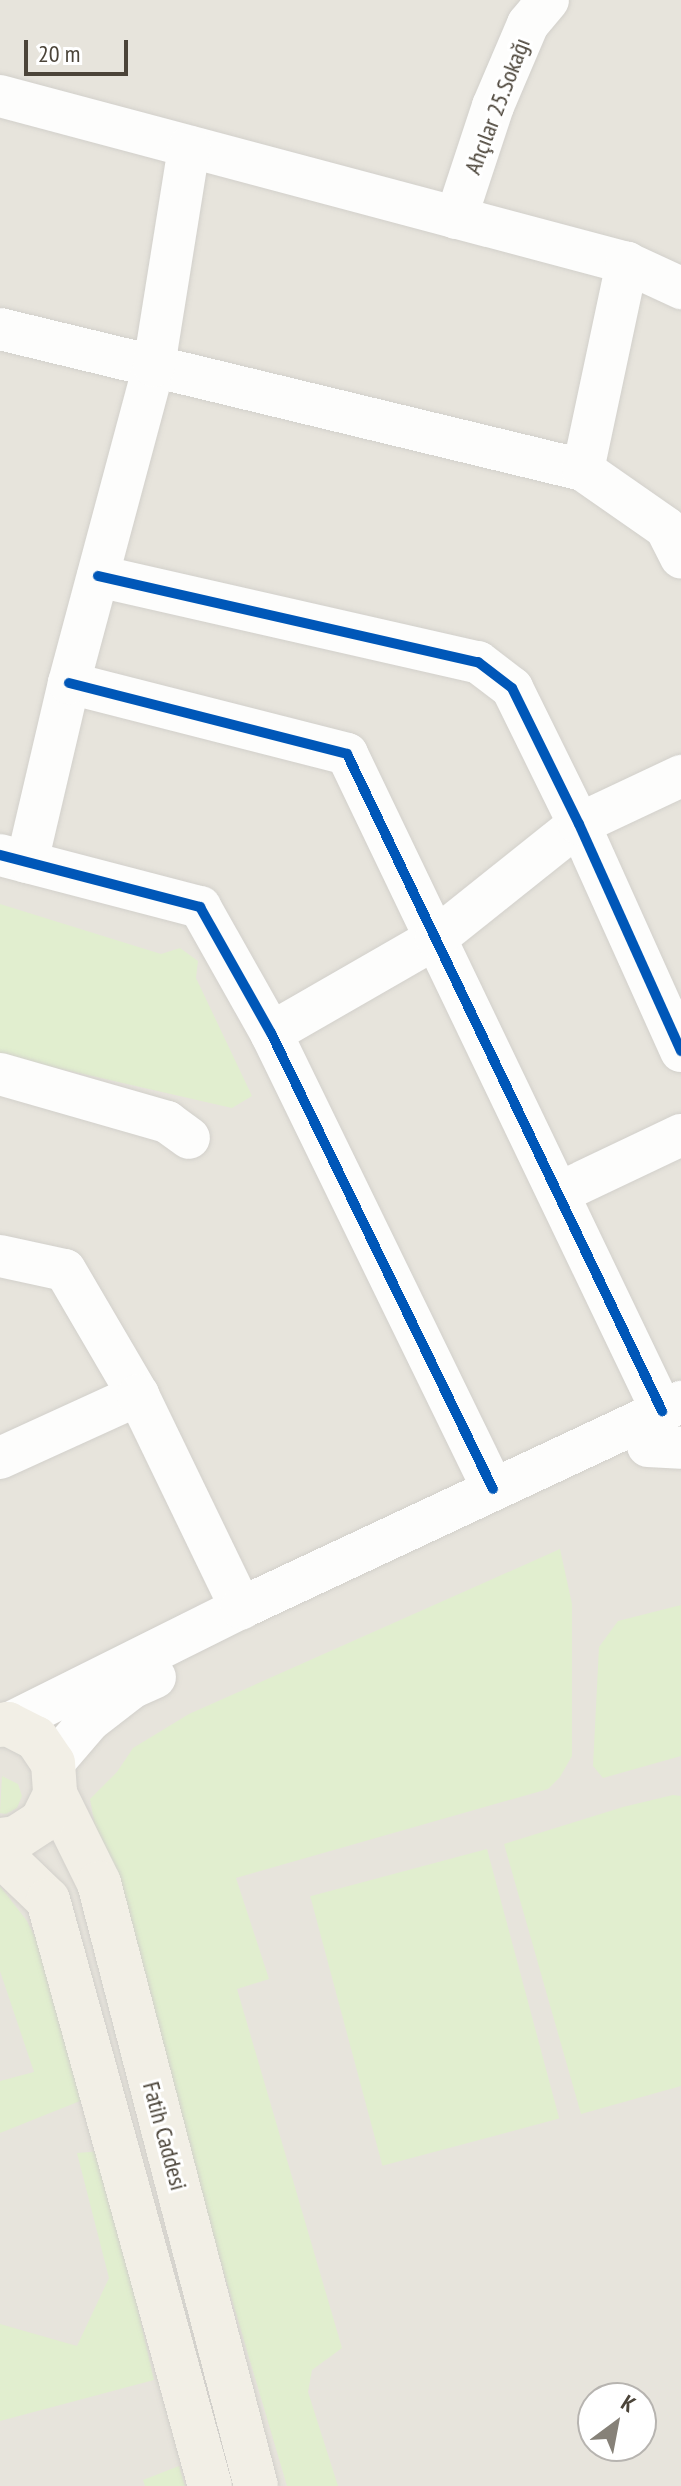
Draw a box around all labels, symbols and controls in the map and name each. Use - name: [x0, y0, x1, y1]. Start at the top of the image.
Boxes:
- scale bar: [28, 24, 132, 74]
- street label: Ahçılar 25.Sokağı: [458, 34, 536, 178]
- text: 20 m: [38, 38, 80, 69]
- street label: Fatih Caddesi: [137, 2079, 193, 2193]
- north arrow: [577, 2382, 657, 2462]
- text: K: [616, 2388, 641, 2418]

